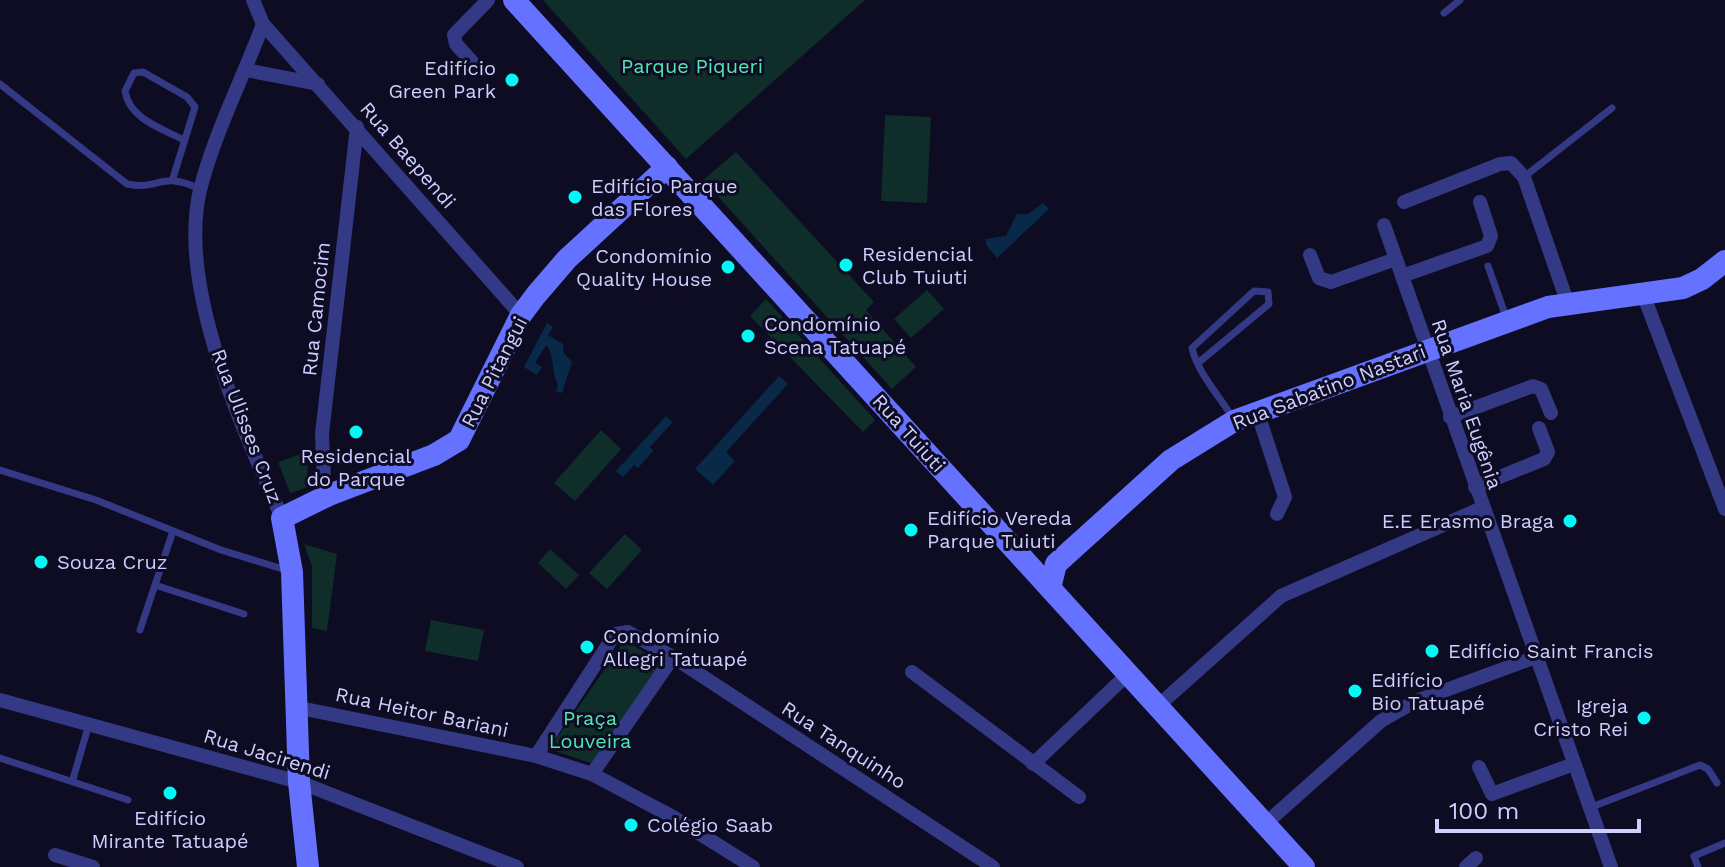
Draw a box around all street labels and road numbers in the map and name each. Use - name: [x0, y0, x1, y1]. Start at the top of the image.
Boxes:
- street label: Rua Baependi: [355, 97, 461, 213]
- street label: Rua Camocim: [297, 241, 335, 377]
- street label: Rua Pitangui: [456, 313, 532, 431]
- street label: Rua Maria Eugênia: [1427, 316, 1507, 492]
- street label: Rua Sabatino Nastari: [1229, 339, 1429, 435]
- street label: Rua Ulisses Cruz: [207, 345, 287, 507]
- street label: Rua Tuiuti: [868, 389, 950, 477]
- street label: Rua Heitor Bariani: [333, 682, 511, 742]
- street label: Rua Tanquinho: [777, 696, 911, 794]
- street label: Rua Jacirendi: [201, 723, 333, 785]

